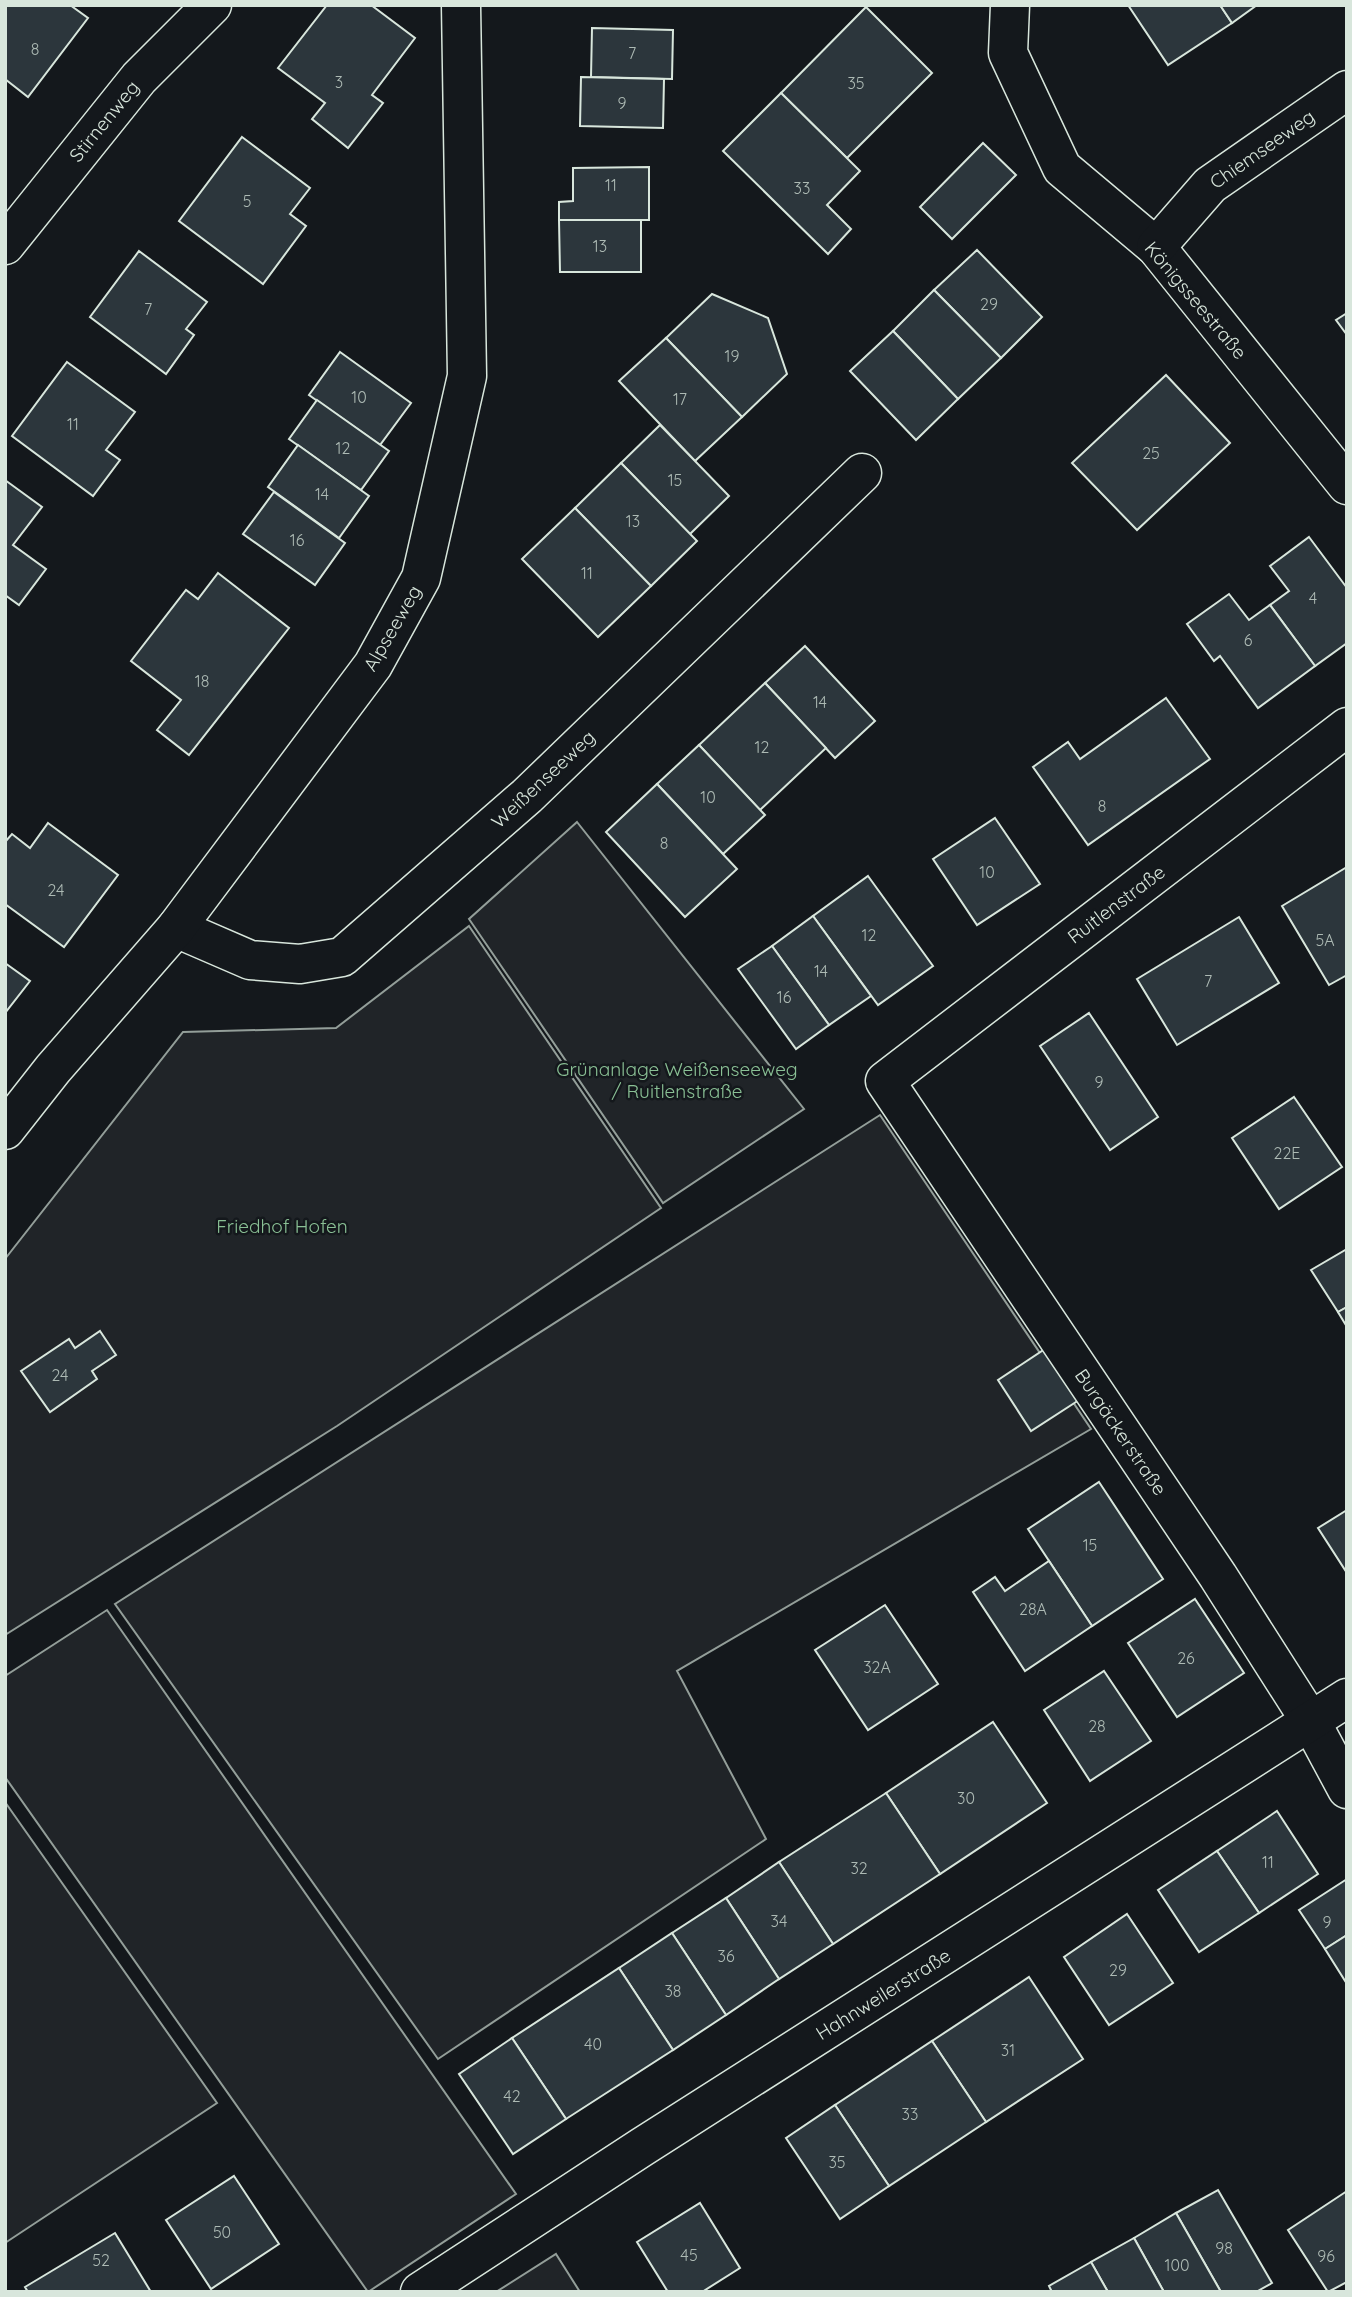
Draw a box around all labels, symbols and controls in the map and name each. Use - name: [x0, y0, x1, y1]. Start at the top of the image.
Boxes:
- house number: 8: [31, 39, 39, 59]
- house number: 7: [628, 43, 636, 63]
- house number: 3: [335, 72, 343, 92]
- house number: 35: [847, 73, 865, 93]
- street label: Stirnenweg: [64, 75, 144, 167]
- house number: 9: [618, 93, 627, 113]
- street label: Chiemseeweg: [1205, 104, 1319, 194]
- house number: 11: [605, 175, 617, 195]
- house number: 33: [794, 178, 810, 198]
- house number: 5: [243, 191, 251, 211]
- house number: 13: [593, 236, 607, 256]
- street label: Königsseestraße: [1140, 236, 1252, 364]
- house number: 29: [980, 294, 998, 314]
- house number: 7: [144, 299, 152, 319]
- house number: 19: [725, 346, 739, 366]
- house number: 10: [351, 387, 367, 407]
- house number: 17: [673, 389, 687, 409]
- house number: 11: [67, 414, 79, 434]
- house number: 12: [336, 438, 351, 458]
- house number: 25: [1142, 443, 1160, 463]
- house number: 15: [668, 470, 682, 490]
- house number: 14: [315, 484, 329, 504]
- house number: 13: [626, 511, 640, 531]
- house number: 16: [290, 530, 305, 550]
- house number: 11: [581, 563, 593, 583]
- street label: Alpseeweg: [358, 581, 426, 675]
- house number: 4: [1309, 588, 1317, 608]
- house number: 6: [1244, 630, 1253, 650]
- house number: 18: [195, 671, 209, 691]
- house number: 14: [813, 692, 827, 712]
- street label: Weißenseeweg: [486, 725, 600, 833]
- house number: 12: [755, 737, 770, 757]
- house number: 10: [700, 787, 716, 807]
- house number: 8: [1098, 796, 1106, 816]
- house number: 8: [660, 833, 668, 853]
- street label: Ruitlenstraße: [1062, 860, 1170, 948]
- house number: 10: [979, 862, 995, 882]
- house number: 24: [47, 880, 65, 900]
- house number: 12: [862, 925, 877, 945]
- house number: 5A: [1315, 930, 1335, 950]
- house number: 14: [814, 961, 828, 981]
- house number: 7: [1204, 971, 1212, 991]
- house number: 16: [777, 987, 792, 1007]
- park label: Grünanlage Weißenseeweg / Ruitlenstraße: [556, 1057, 798, 1103]
- house number: 9: [1095, 1072, 1104, 1092]
- house number: 22E: [1274, 1143, 1300, 1163]
- park label: Friedhof Hofen: [216, 1214, 348, 1238]
- street label: Burgäckerstraße: [1070, 1364, 1172, 1500]
- house number: 24: [51, 1365, 69, 1385]
- house number: 15: [1083, 1535, 1097, 1555]
- house number: 28A: [1019, 1599, 1047, 1619]
- house number: 26: [1177, 1648, 1195, 1668]
- house number: 32A: [863, 1657, 891, 1677]
- house number: 28: [1088, 1716, 1106, 1736]
- house number: 30: [957, 1788, 975, 1808]
- house number: 11: [1262, 1852, 1274, 1872]
- house number: 32: [850, 1858, 868, 1878]
- house number: 34: [771, 1911, 787, 1931]
- house number: 9: [1323, 1912, 1332, 1932]
- street label: Hahnweilerstraße: [811, 1943, 955, 2045]
- house number: 36: [718, 1946, 735, 1966]
- house number: 29: [1109, 1960, 1127, 1980]
- house number: 38: [664, 1981, 682, 2001]
- house number: 40: [584, 2034, 602, 2054]
- house number: 31: [1001, 2040, 1015, 2060]
- house number: 42: [503, 2086, 521, 2106]
- house number: 33: [902, 2104, 918, 2124]
- house number: 35: [828, 2152, 846, 2172]
- house number: 50: [213, 2222, 231, 2242]
- house number: 98: [1215, 2238, 1233, 2258]
- house number: 45: [680, 2245, 698, 2265]
- house number: 96: [1317, 2246, 1335, 2266]
- house number: 52: [92, 2250, 110, 2270]
- house number: 100: [1165, 2255, 1189, 2275]

